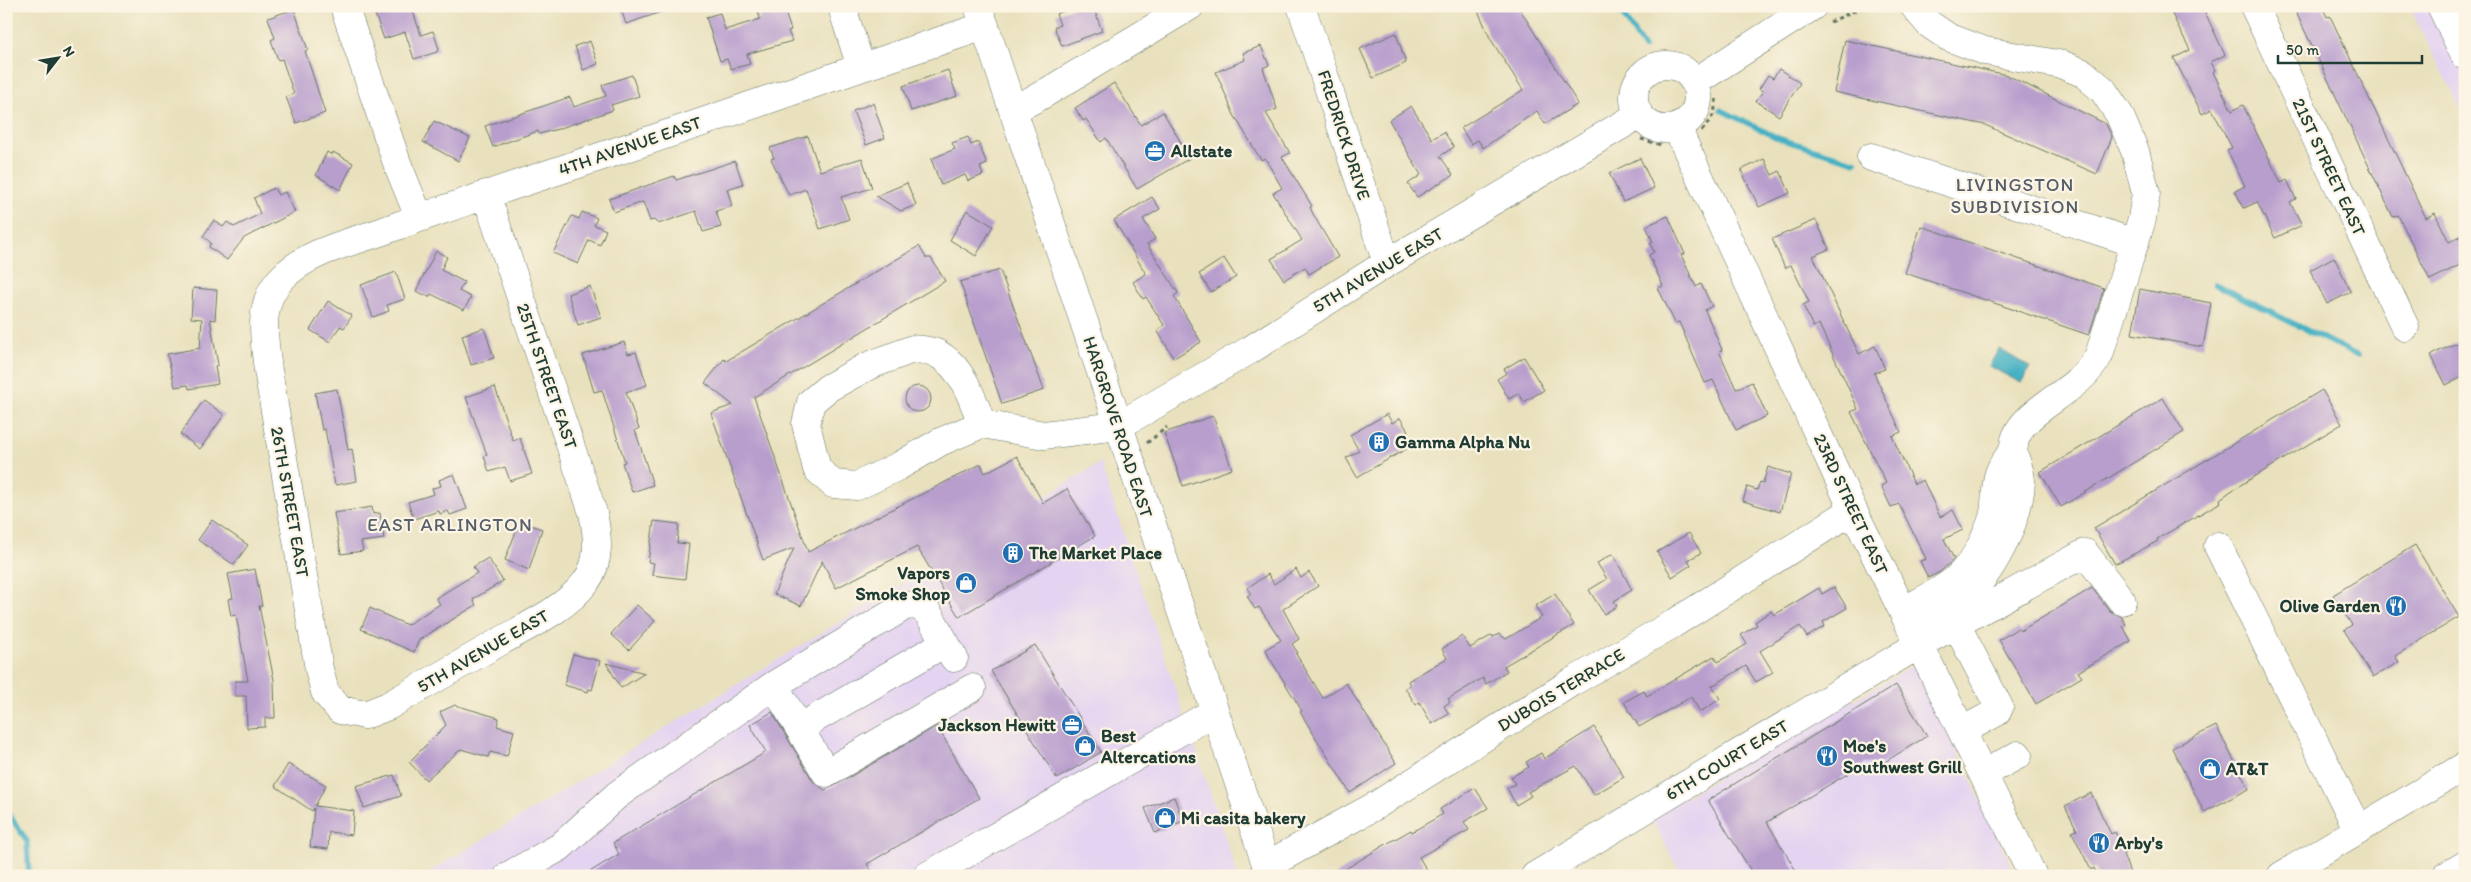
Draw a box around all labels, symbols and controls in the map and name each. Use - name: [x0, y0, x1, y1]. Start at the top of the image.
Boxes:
- north arrow: [32, 32, 82, 82]
- scale bar: [2278, 32, 2422, 64]
- text: 50 m: [2286, 41, 2319, 59]
- text: N: [59, 43, 78, 60]
- street label: FREDRICK DRIVE: [1313, 67, 1375, 203]
- street label: 21ST STREET EAST: [2287, 95, 2371, 239]
- street label: 4TH AVENUE EAST: [556, 111, 704, 181]
- office icon: Allstate: [1143, 139, 1167, 163]
- place label: Allstate: [1170, 140, 1233, 162]
- district label: LIVINGSTON SUBDIVISION: [1951, 173, 2079, 218]
- street label: 5TH AVENUE EAST: [1309, 222, 1447, 318]
- street label: 25TH STREET EAST: [512, 300, 582, 452]
- street label: HARGROVE ROAD EAST: [1078, 334, 1158, 520]
- street label: 26TH STREET EAST: [266, 425, 314, 579]
- building icon: Gamma Alpha Nu: [1367, 430, 1391, 454]
- street label: 23RD STREET EAST: [1809, 430, 1893, 578]
- place label: Gamma Alpha Nu: [1395, 431, 1530, 453]
- district label: EAST ARLINGTON: [367, 513, 533, 536]
- building icon: The Market Place: [1001, 541, 1025, 565]
- place label: The Market Place: [1028, 542, 1163, 564]
- place label: Vapors Smoke Shop: [855, 562, 950, 605]
- shop icon: Vapors Smoke Shop: [954, 571, 978, 595]
- restaurant icon: Olive Garden: [2384, 594, 2408, 618]
- place label: Olive Garden: [2279, 595, 2380, 617]
- street label: 5TH AVENUE EAST: [413, 604, 553, 698]
- street label: DUBOIS TERRACE: [1493, 643, 1629, 737]
- office icon: Jackson Hewitt: [1060, 713, 1084, 737]
- place label: Jackson Hewitt: [937, 714, 1056, 736]
- street label: 6TH COURT EAST: [1662, 715, 1792, 805]
- place label: Best Altercations: [1100, 725, 1196, 768]
- shop icon: Best Altercations: [1073, 734, 1097, 758]
- place label: Moe's Southwest Grill: [1843, 735, 1963, 778]
- restaurant icon: Moe's Southwest Grill: [1815, 744, 1839, 768]
- shop icon: AT&T: [2198, 757, 2222, 781]
- place label: AT&T: [2225, 758, 2269, 780]
- shop icon: Mi casita bakery: [1153, 806, 1177, 830]
- place label: Mi casita bakery: [1181, 807, 1306, 829]
- restaurant icon: Arby's: [2087, 831, 2111, 855]
- place label: Arby's: [2114, 832, 2163, 854]

